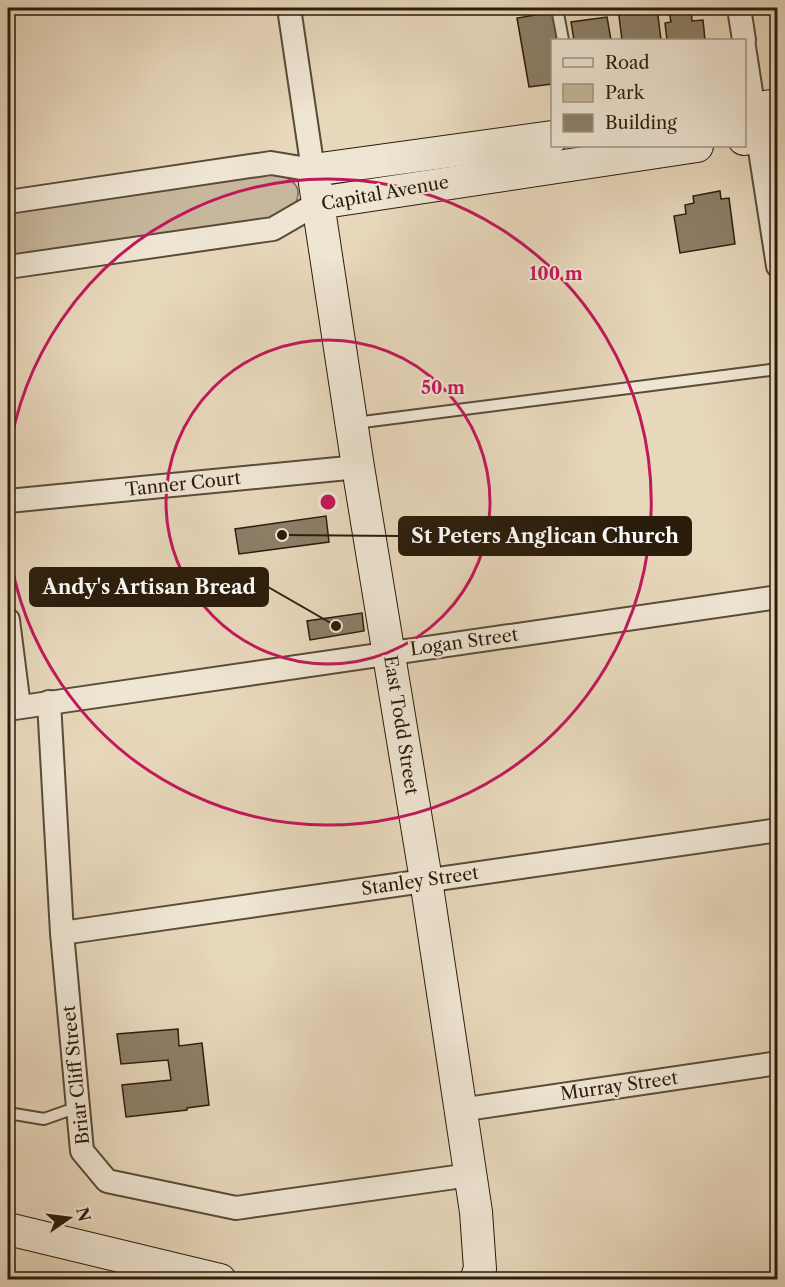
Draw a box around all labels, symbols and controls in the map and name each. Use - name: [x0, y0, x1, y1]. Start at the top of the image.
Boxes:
- legend: [551, 39, 746, 147]
- text: Road: [605, 52, 650, 74]
- text: Park: [605, 82, 646, 104]
- text: Building: [605, 112, 677, 134]
- street label: Capital Avenue: [319, 171, 451, 215]
- text: 100 m: [529, 263, 583, 285]
- text: 50 m: [421, 377, 465, 399]
- street label: Tanner Court: [124, 467, 242, 501]
- centre of rings: [318, 492, 338, 512]
- callout: St Peters Anglican Church: [399, 517, 691, 555]
- text: St Peters Anglican Church: [411, 524, 679, 548]
- callout: Andy's Artisan Bread: [30, 568, 268, 606]
- text: Andy's Artisan Bread: [41, 575, 256, 599]
- street label: Logan Street: [409, 623, 520, 660]
- street label: East Todd Street: [379, 654, 423, 797]
- street label: Stanley Street: [360, 862, 481, 900]
- street label: Briar Cliff Street: [58, 1004, 94, 1146]
- street label: Murray Street: [559, 1067, 680, 1105]
- north arrow: [39, 1188, 99, 1248]
- text: N: [72, 1205, 95, 1224]

